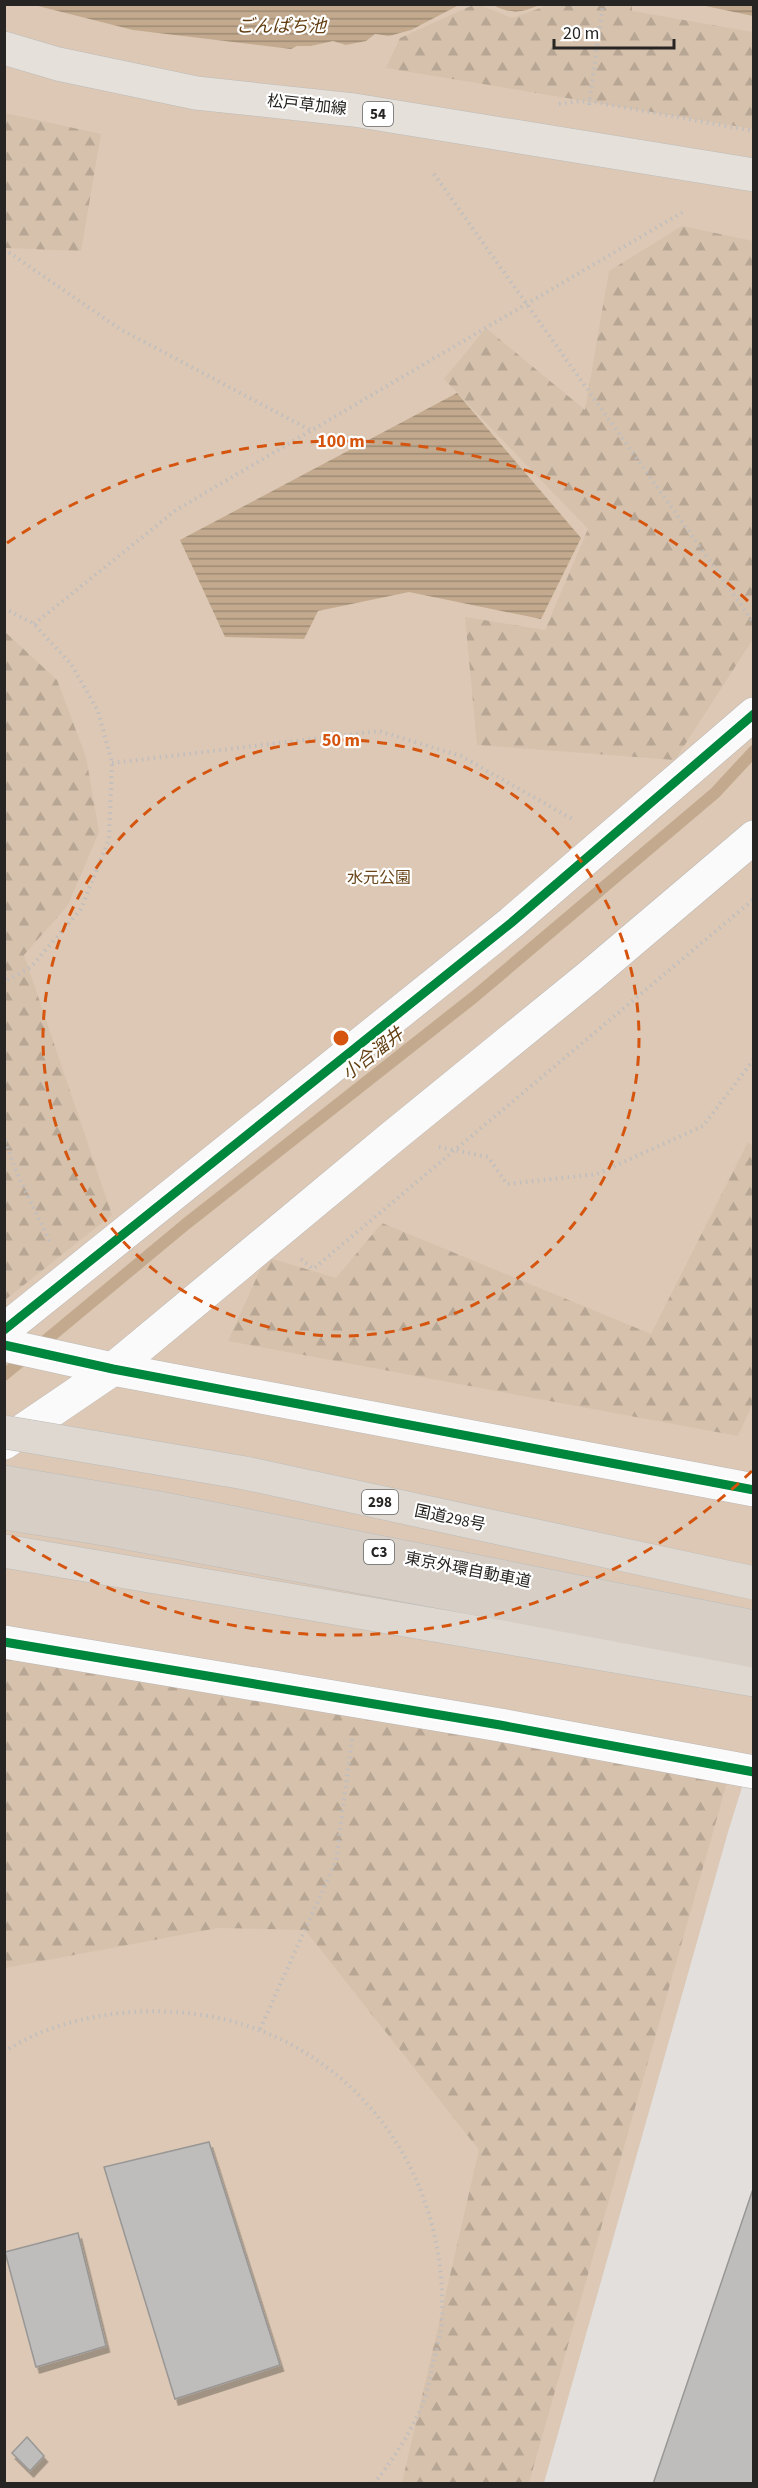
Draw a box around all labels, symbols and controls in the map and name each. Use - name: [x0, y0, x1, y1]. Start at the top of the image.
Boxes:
- scale bar: [554, 12, 674, 50]
- water label: ごんぱち池: [236, 14, 328, 39]
- text: 20 m: [563, 21, 599, 46]
- street label: 松戸草加線: [266, 90, 348, 120]
- road number: 54: [363, 102, 393, 126]
- text: 100 m: [317, 429, 365, 454]
- text: 50 m: [322, 728, 360, 753]
- park label: 水元公園: [347, 867, 411, 889]
- water label: 小合溜井: [337, 1021, 411, 1086]
- centre of rings: [331, 1028, 351, 1048]
- road number: 298: [362, 1490, 398, 1514]
- street label: 国道298号: [413, 1500, 487, 1536]
- road number: C3: [364, 1540, 394, 1564]
- street label: 東京外環自動車道: [403, 1547, 533, 1593]

